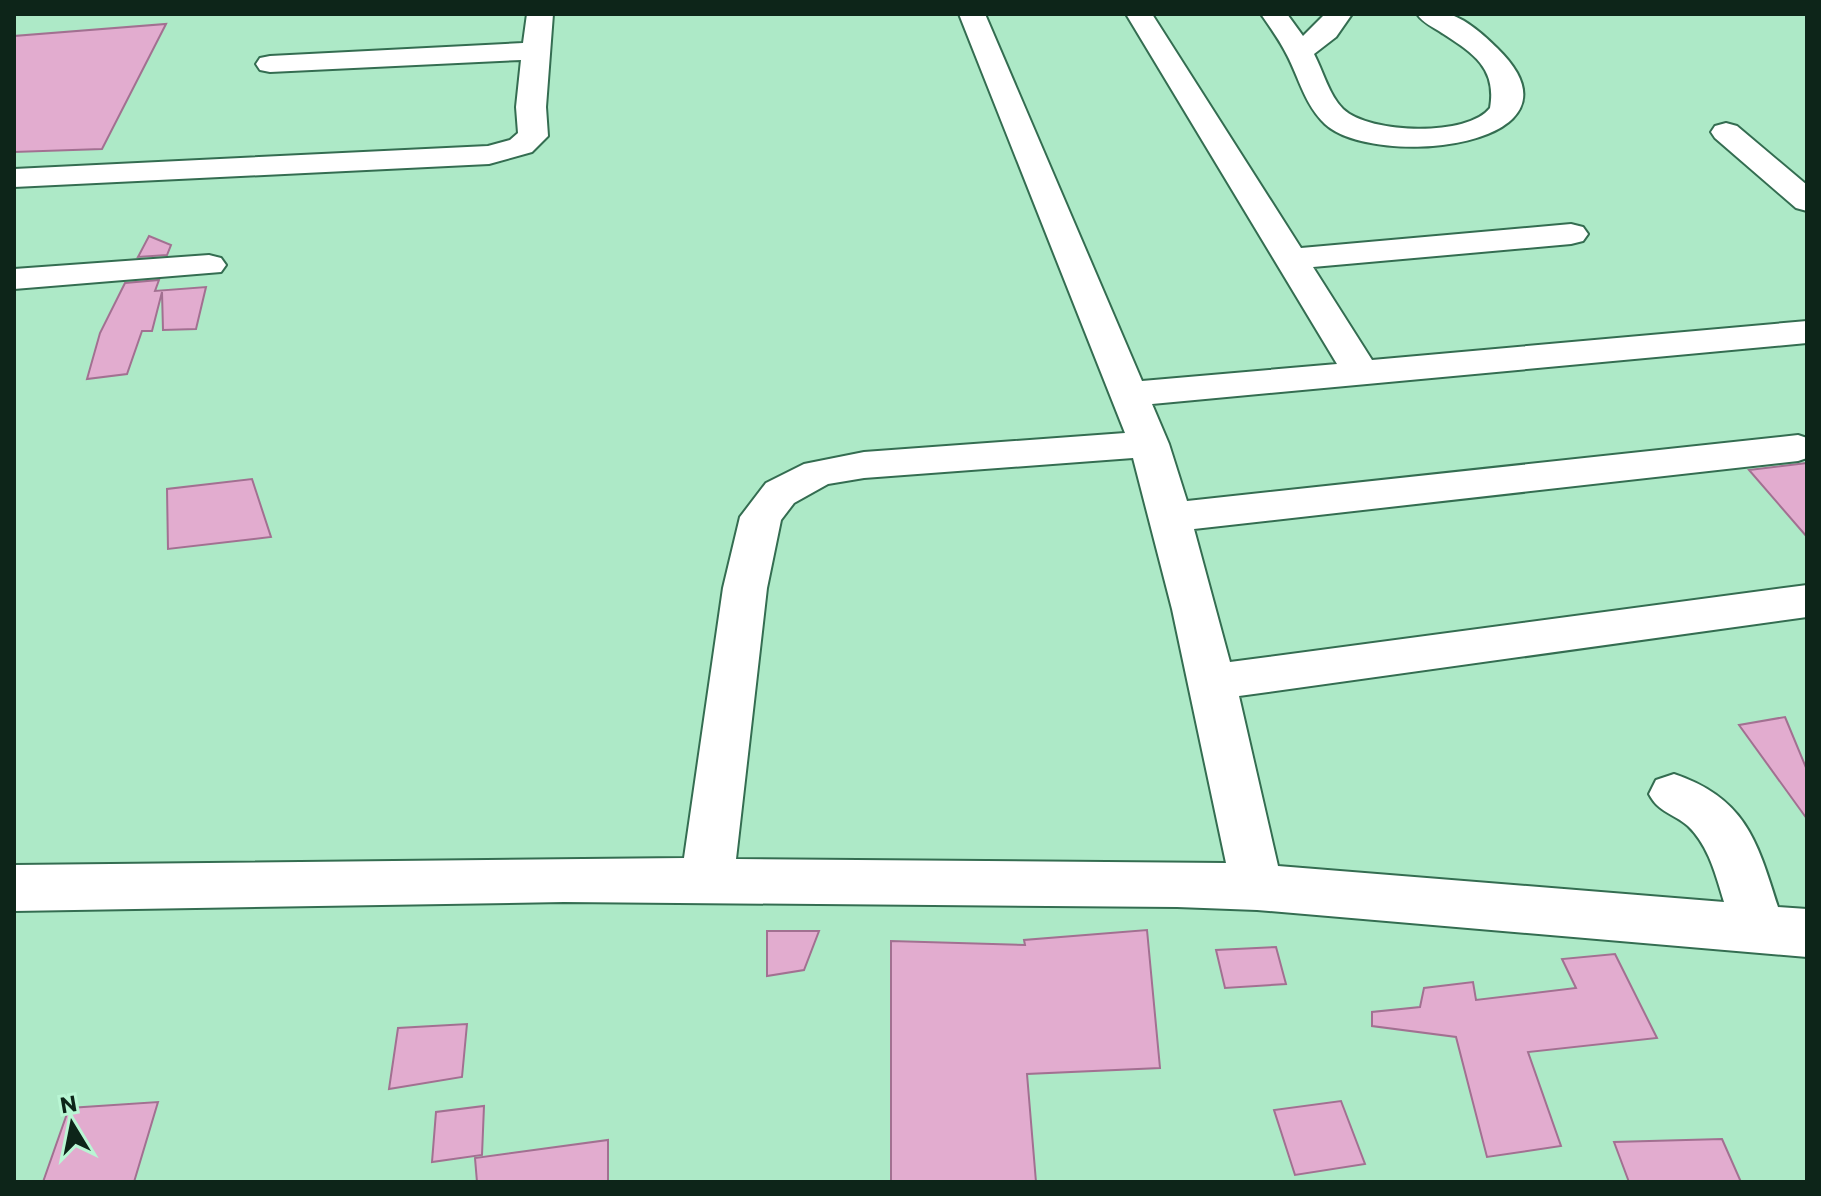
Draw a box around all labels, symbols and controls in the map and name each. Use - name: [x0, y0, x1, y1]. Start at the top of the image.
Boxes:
- north arrow: [32, 1084, 112, 1164]
- text: N: [58, 1089, 79, 1119]

